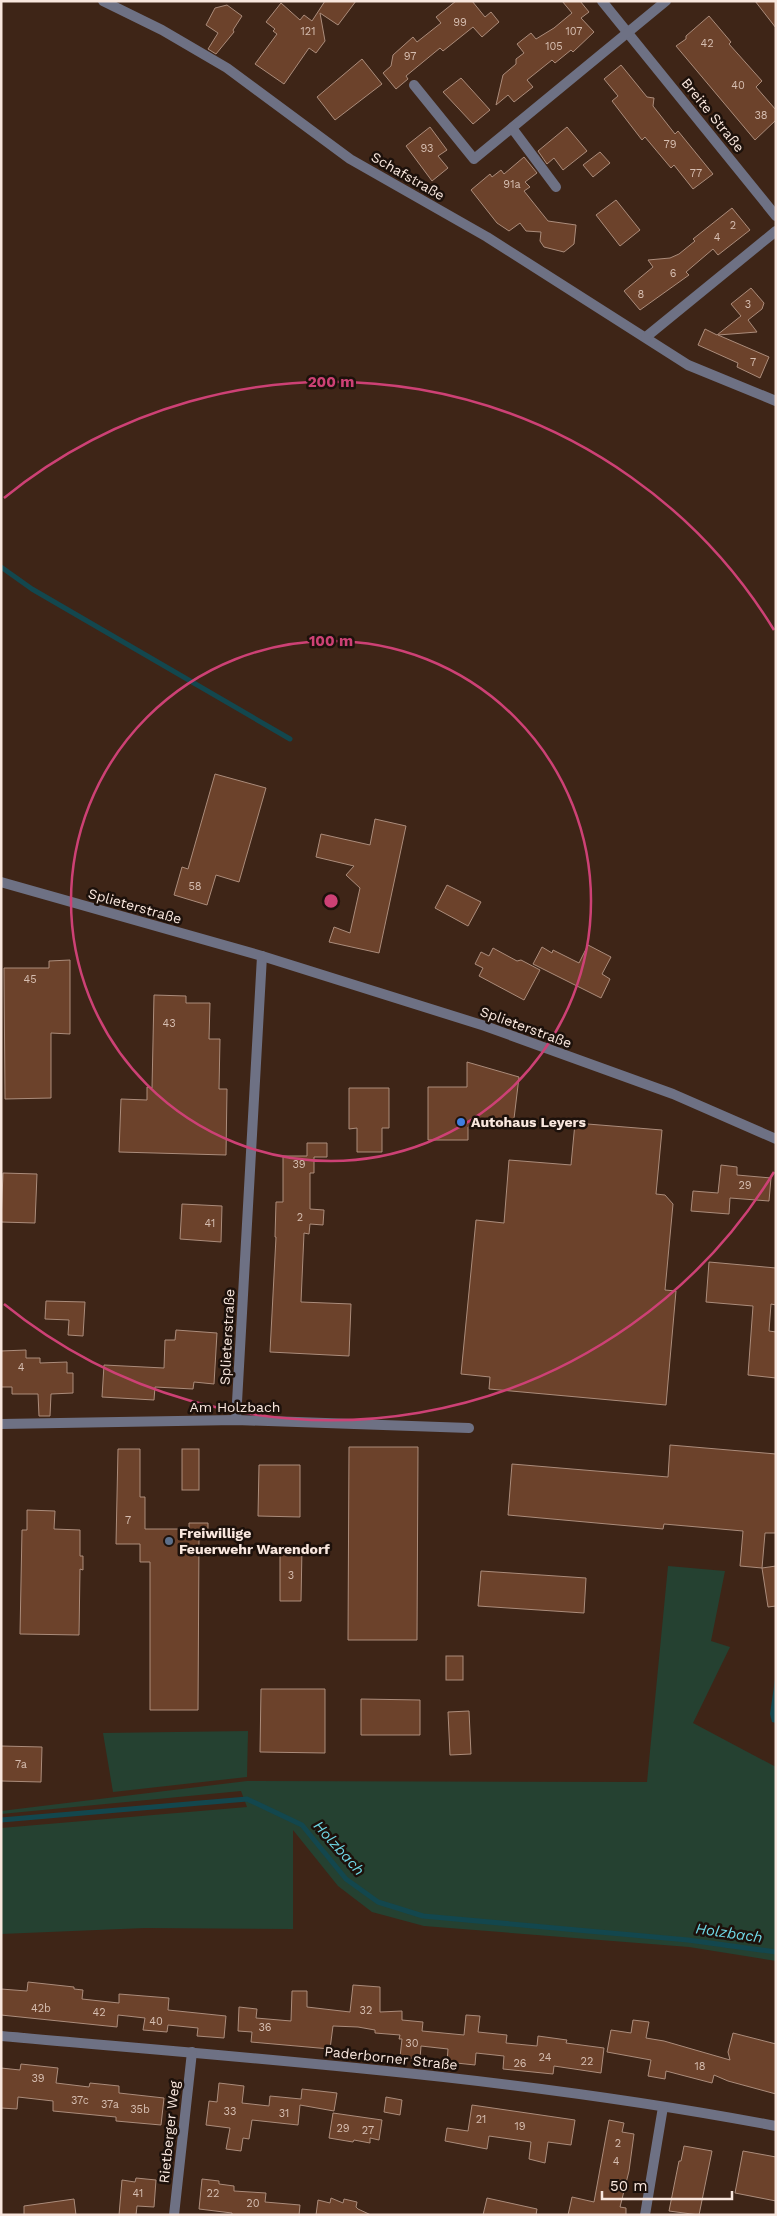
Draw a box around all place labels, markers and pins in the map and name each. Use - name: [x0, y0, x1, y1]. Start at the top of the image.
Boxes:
- centre of rings: [322, 892, 340, 910]
- place label: Autohaus Leyers: [471, 1114, 586, 1130]
- marker: Autohaus Leyers: [455, 1116, 467, 1128]
- place label: Freiwillige Feuerwehr Warendorf: [179, 1525, 330, 1557]
- marker: Freiwillige Feuerwehr Warendorf: [163, 1535, 175, 1547]

